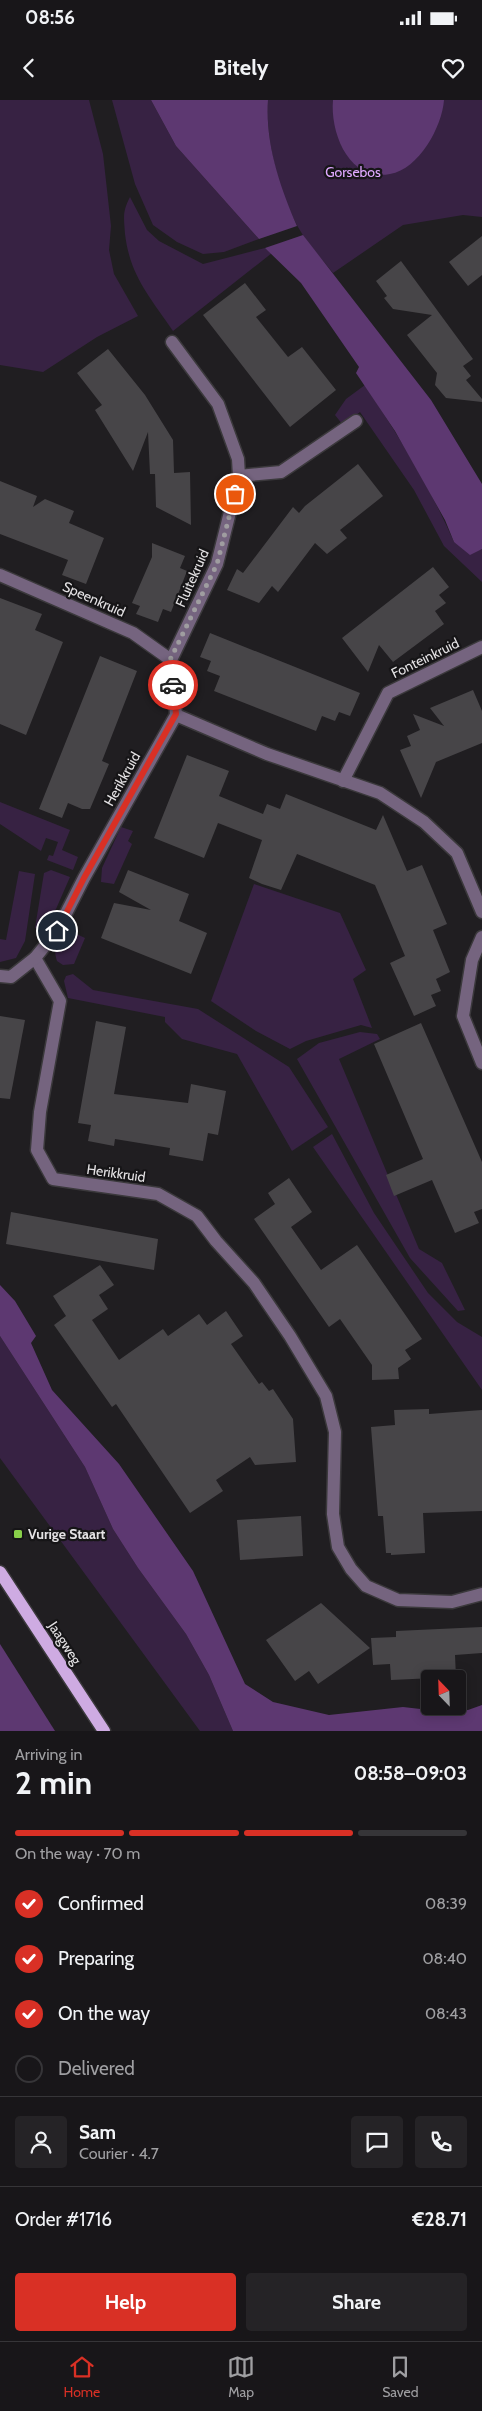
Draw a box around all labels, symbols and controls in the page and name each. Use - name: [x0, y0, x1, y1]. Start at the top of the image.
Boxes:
- text: 08:56: [25, 6, 75, 29]
- icon: back: [15, 54, 43, 82]
- text: Bitely: [213, 54, 269, 81]
- icon: heart: [439, 54, 467, 82]
- park label: Gorsebos: [325, 163, 381, 181]
- pin: [214, 473, 256, 515]
- icon: bag: [221, 480, 249, 508]
- street label: Fluitekruid: [171, 546, 213, 610]
- street label: Speenkruid: [60, 577, 128, 621]
- street label: Fonteinkruid: [388, 634, 462, 682]
- courier: [148, 660, 198, 710]
- icon: car: [159, 671, 187, 699]
- street label: Herikkruid: [100, 749, 144, 809]
- pin: [36, 910, 78, 952]
- icon: home: [43, 917, 71, 945]
- street label: Herikkruid: [85, 1160, 147, 1186]
- place label: Vurige Staart: [28, 1525, 106, 1543]
- marker: Vurige Staart: [12, 1528, 24, 1540]
- street label: Jaagweg: [44, 1617, 86, 1669]
- north arrow: [421, 1670, 466, 1715]
- map controls: [421, 1670, 466, 1715]
- text: Arriving in: [15, 1745, 82, 1764]
- text: 08:58–09:03: [354, 1762, 467, 1785]
- text: 2 min: [15, 1763, 92, 1802]
- text: On the way · 70 m: [15, 1844, 140, 1863]
- icon: check: [15, 1890, 43, 1918]
- text: Confirmed: [58, 1892, 144, 1915]
- text: 08:39: [425, 1894, 467, 1913]
- icon: check: [15, 1945, 43, 1973]
- text: Preparing: [58, 1947, 134, 1970]
- text: 08:40: [422, 1949, 467, 1968]
- icon: check: [15, 2000, 43, 2028]
- text: On the way: [58, 2002, 150, 2025]
- text: 08:43: [425, 2004, 467, 2023]
- text: Delivered: [58, 2057, 135, 2080]
- button: person: [15, 2116, 67, 2168]
- button: chat: [351, 2116, 403, 2168]
- button: phone: [415, 2116, 467, 2168]
- text: Sam: [79, 2121, 116, 2144]
- text: Courier · 4.7: [79, 2144, 159, 2163]
- text: Order #1716: [15, 2208, 112, 2231]
- text: €28.71: [412, 2208, 467, 2231]
- button: Help: [15, 2273, 236, 2331]
- button: Share: [246, 2273, 467, 2331]
- tab: Home: [63, 2353, 100, 2401]
- tab: Map: [227, 2353, 255, 2401]
- tab: Saved: [382, 2353, 419, 2401]

